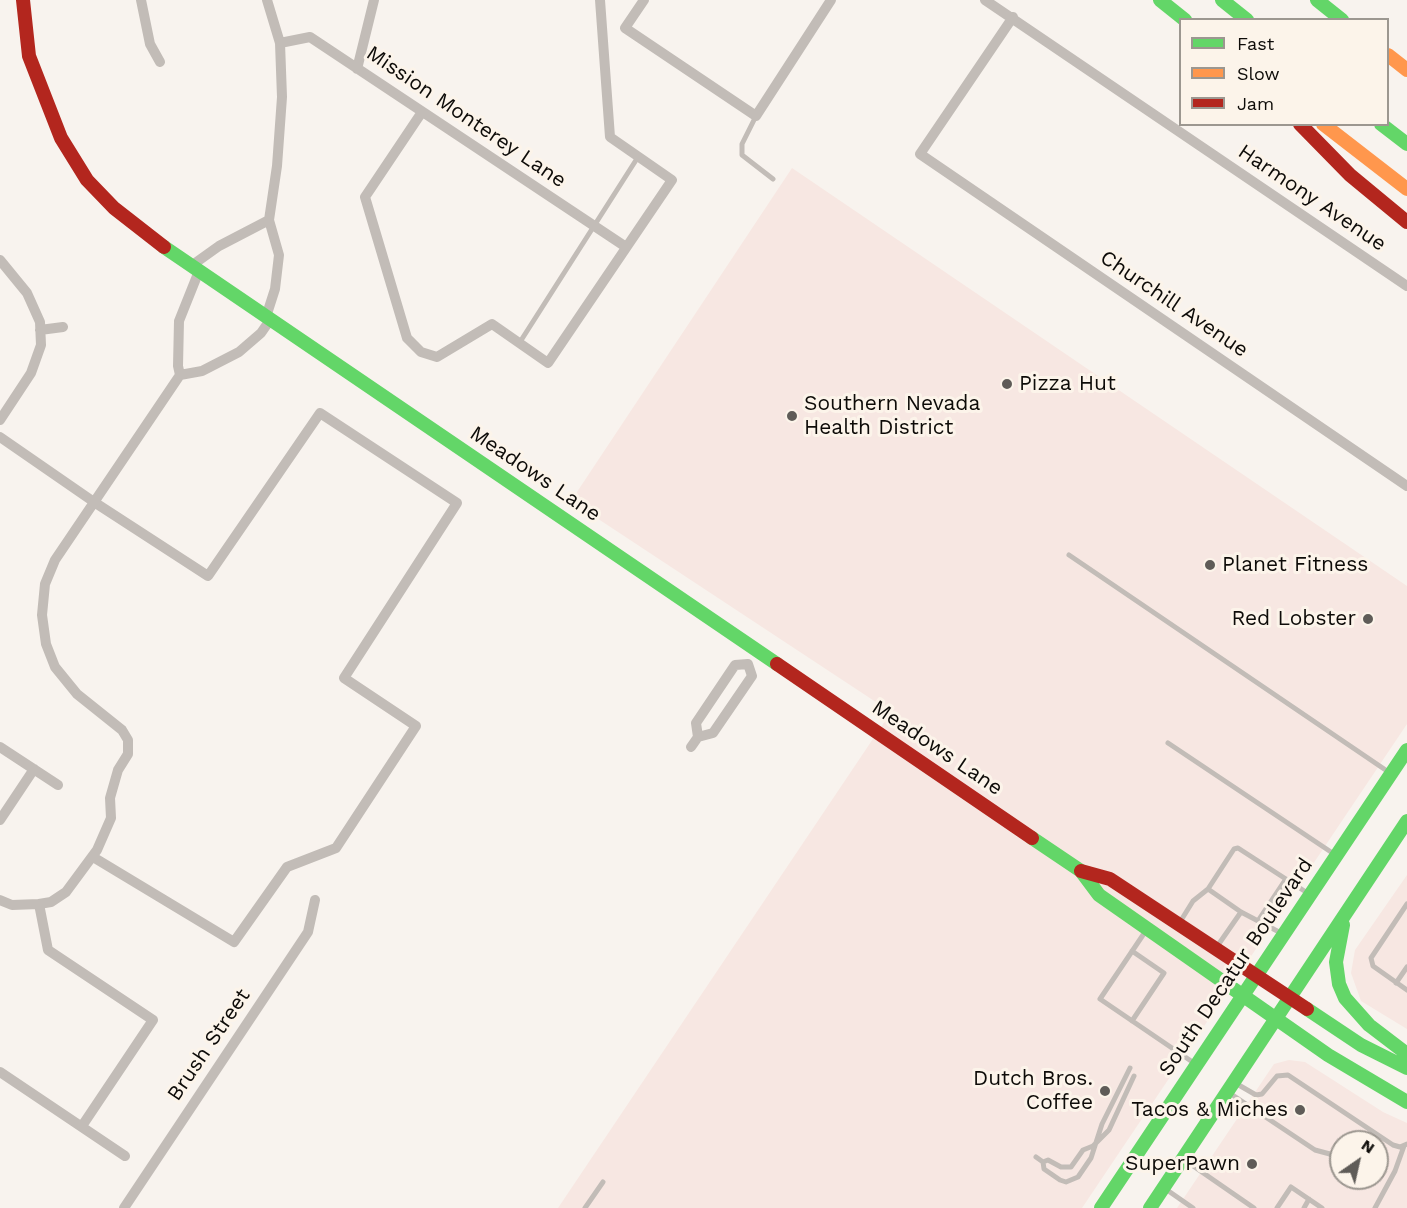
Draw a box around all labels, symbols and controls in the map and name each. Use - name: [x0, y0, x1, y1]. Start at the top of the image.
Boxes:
- legend: [1179, 18, 1389, 126]
- text: Fast: [1237, 33, 1274, 54]
- street label: Mission Monterey Lane: [361, 41, 571, 193]
- text: Slow: [1237, 63, 1280, 84]
- text: Jam: [1237, 93, 1274, 114]
- street label: Harmony Avenue: [1233, 139, 1391, 257]
- street label: Churchill Avenue: [1095, 245, 1253, 363]
- place label: Pizza Hut: [1019, 371, 1116, 397]
- marker: Pizza Hut: [1000, 377, 1014, 391]
- place label: Southern Nevada Health District: [804, 391, 980, 441]
- marker: Southern Nevada Health District: [785, 409, 799, 423]
- street label: Meadows Lane: [465, 421, 605, 527]
- place label: Planet Fitness: [1222, 552, 1368, 578]
- marker: Planet Fitness: [1203, 558, 1217, 572]
- place label: Red Lobster: [1231, 606, 1356, 632]
- marker: Red Lobster: [1361, 612, 1375, 626]
- street label: Meadows Lane: [867, 695, 1007, 801]
- street label: South Decatur Boulevard: [1154, 853, 1318, 1081]
- street label: Brush Street: [162, 984, 256, 1106]
- place label: Dutch Bros. Coffee: [973, 1066, 1093, 1116]
- marker: Dutch Bros. Coffee: [1098, 1084, 1112, 1098]
- place label: Tacos & Miches: [1131, 1097, 1288, 1123]
- marker: Tacos & Miches: [1293, 1103, 1307, 1117]
- north arrow: [1329, 1130, 1389, 1190]
- text: N: [1358, 1135, 1378, 1158]
- place label: SuperPawn: [1125, 1151, 1240, 1177]
- marker: SuperPawn: [1245, 1157, 1259, 1171]

